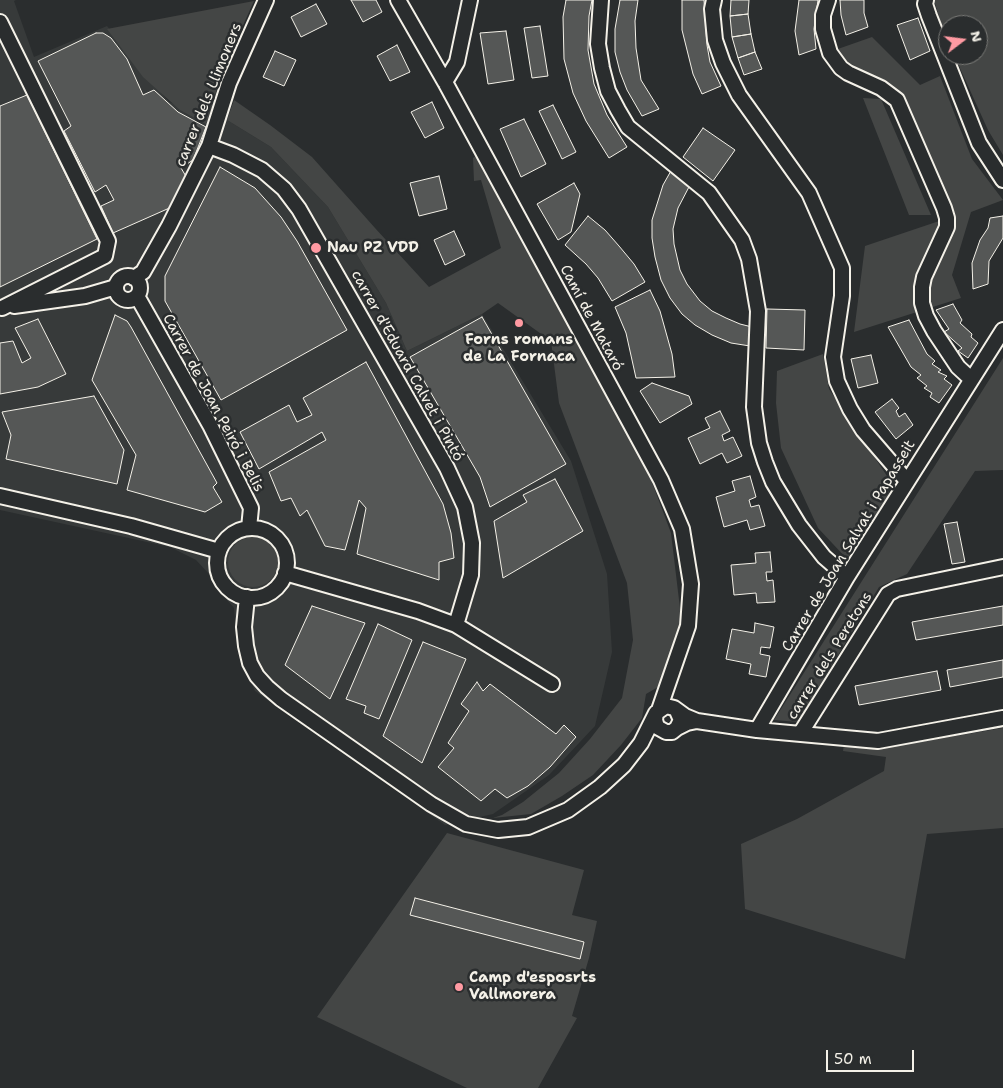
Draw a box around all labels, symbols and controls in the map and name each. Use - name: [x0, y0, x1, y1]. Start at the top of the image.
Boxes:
- north arrow: [938, 15, 988, 65]
- street label: carrer dels Llimoners: [172, 20, 246, 170]
- text: N: [966, 29, 987, 44]
- place label: Nau PZ VDD: [327, 239, 419, 257]
- marker: Nau PZ VDD: [309, 241, 323, 255]
- street label: Camí de Mataró: [555, 262, 627, 374]
- street label: carrer d'Eduard Calvet i Pintó: [347, 267, 467, 465]
- street label: Carrer de Joan Peiró i Belis: [158, 311, 268, 495]
- marker: Forns romans de La Fornaca: [513, 317, 525, 329]
- place label: Forns romans de La Fornaca: [463, 331, 575, 366]
- street label: Carrer de Joan Salvat i Papasseit: [779, 437, 919, 655]
- street label: carrer dels Peretons: [783, 589, 877, 723]
- place label: Camp d'esposrts Vallmorera: [469, 969, 596, 1004]
- marker: Camp d'esposrts Vallmorera: [453, 981, 465, 993]
- scale bar: [828, 1040, 916, 1072]
- text: 50 m: [834, 1049, 872, 1069]

